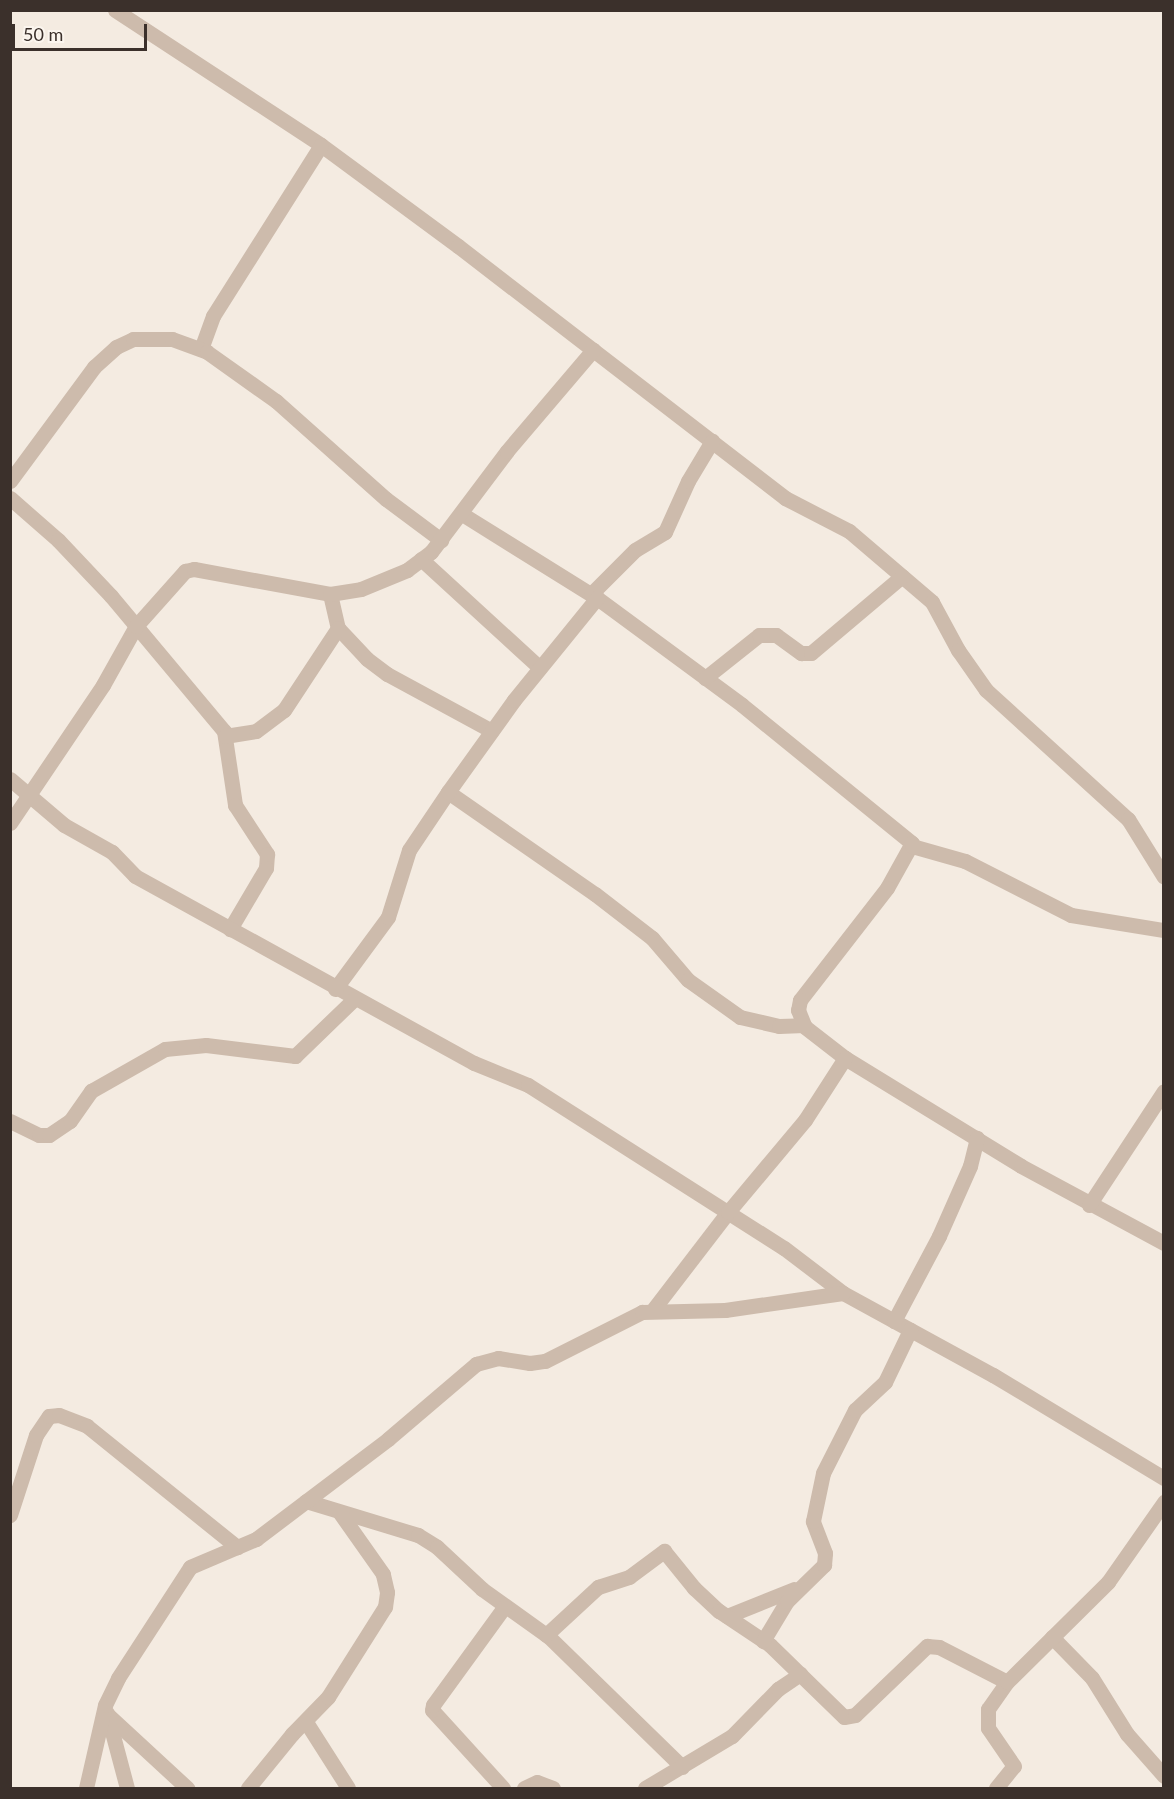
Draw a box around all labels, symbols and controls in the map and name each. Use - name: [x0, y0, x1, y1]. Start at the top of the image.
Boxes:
- scale bar: [15, 12, 150, 50]
- text: 50 m: [23, 23, 63, 45]

